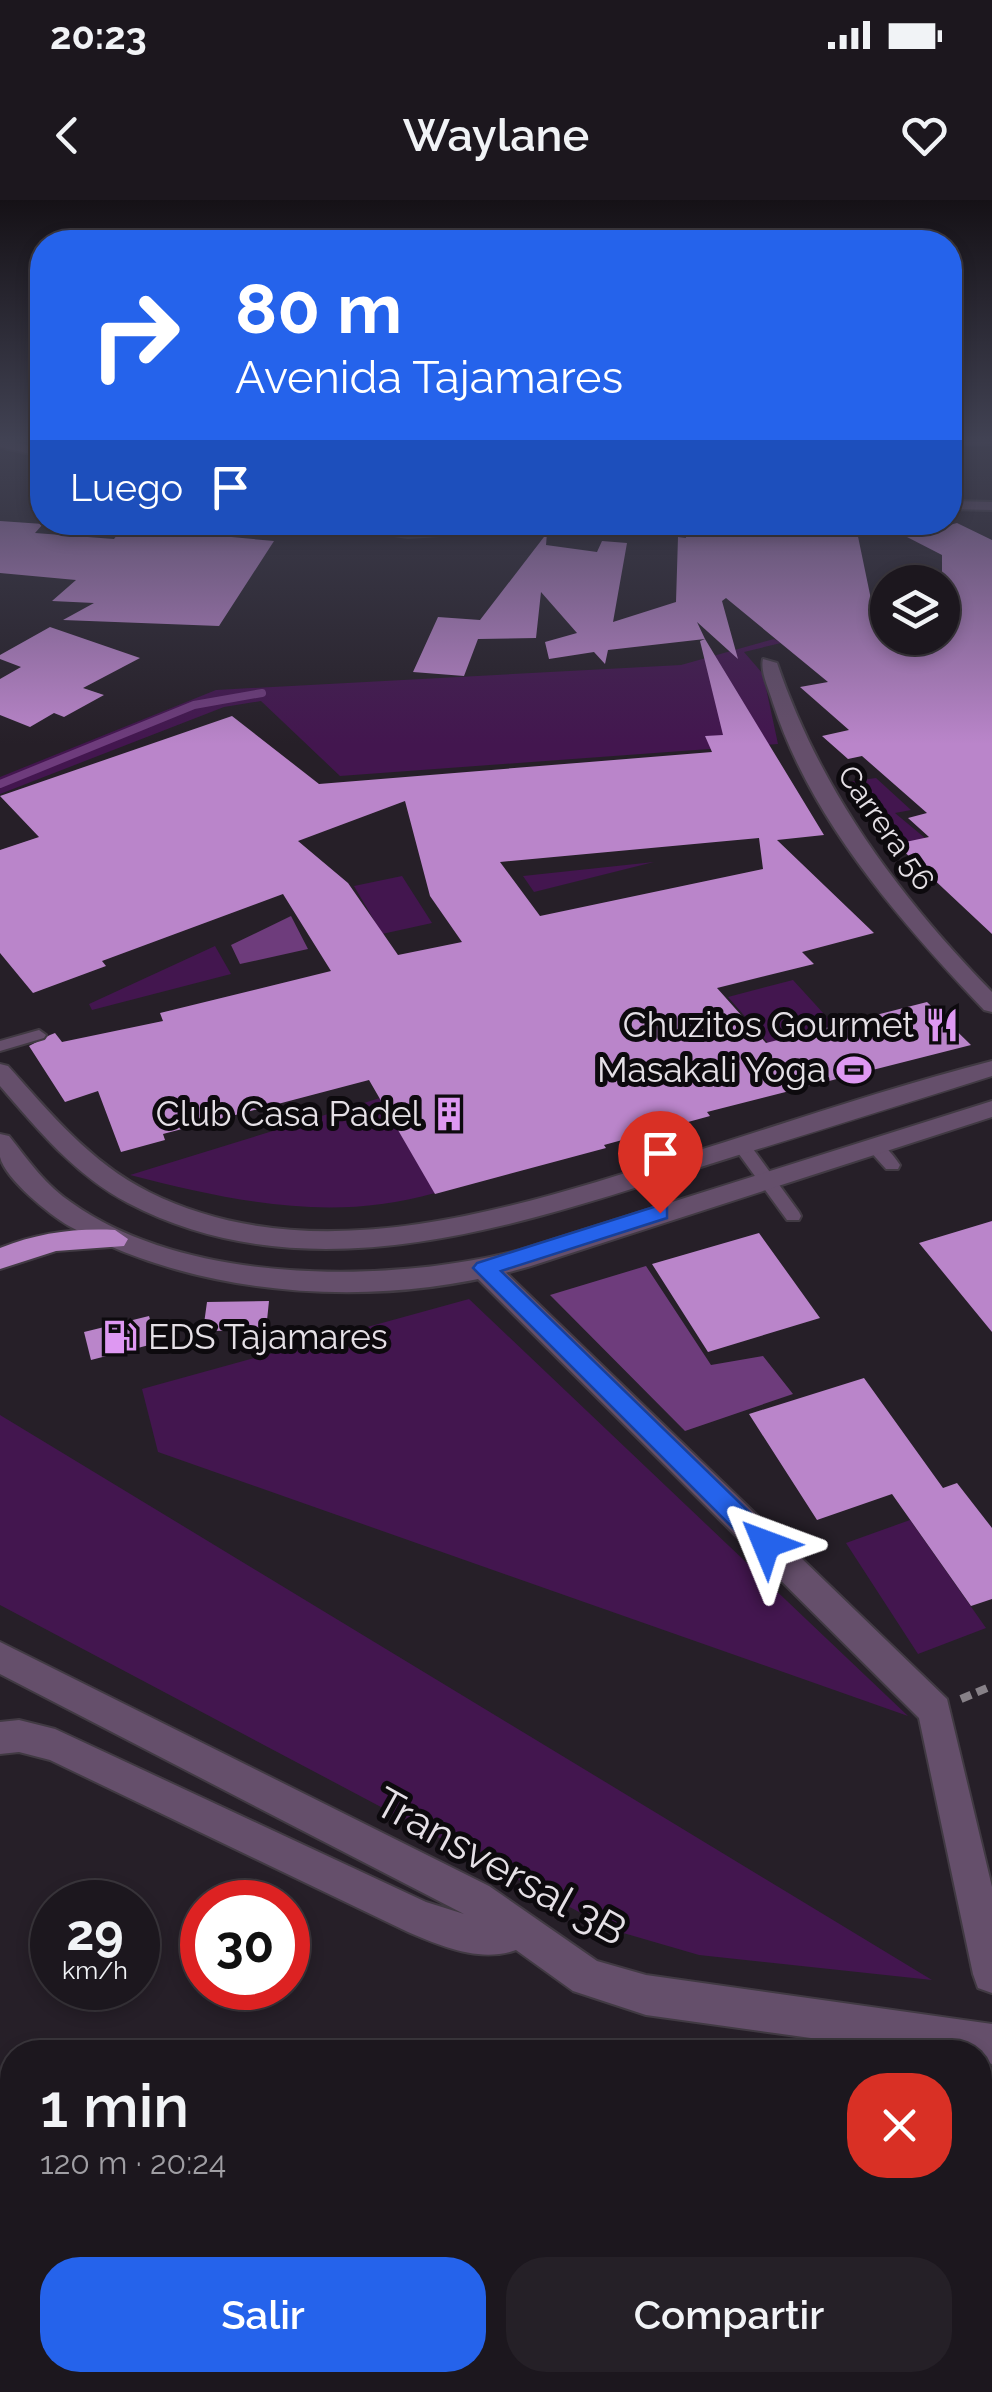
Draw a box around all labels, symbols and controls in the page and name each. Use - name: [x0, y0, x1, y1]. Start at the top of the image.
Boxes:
- text: 20:23: [50, 13, 147, 58]
- icon: back: [40, 108, 95, 163]
- icon: heart: [897, 108, 952, 163]
- text: Waylane: [403, 109, 589, 162]
- text: 80 m: [235, 267, 402, 349]
- icon: right: [70, 270, 200, 400]
- text: Avenida Tajamares: [235, 351, 623, 404]
- icon: arrive: [203, 460, 258, 515]
- text: Luego: [70, 465, 183, 510]
- map controls: [870, 565, 960, 655]
- button: layers: [870, 565, 960, 655]
- street label: Carrera 56: [831, 759, 942, 897]
- place label: Chuzitos Gourmet: [623, 1004, 914, 1045]
- restaurant icon: Chuzitos Gourmet: [923, 1006, 961, 1044]
- place label: Masakali Yoga: [597, 1049, 826, 1090]
- sports icon: Masakali Yoga: [835, 1051, 873, 1089]
- place label: Club Casa Padel: [156, 1093, 421, 1134]
- building icon: Club Casa Padel: [430, 1095, 468, 1133]
- pin: [618, 1111, 703, 1214]
- icon: arrive: [633, 1126, 688, 1181]
- place label: EDS Tajamares: [148, 1316, 388, 1357]
- fuel station icon: EDS Tajamares: [101, 1318, 139, 1356]
- position arrow: [714, 1492, 818, 1596]
- street label: Transversal 3B: [367, 1777, 635, 1956]
- speed limit sign: 30: [180, 1880, 310, 2010]
- text: 29: [66, 1903, 124, 1962]
- text: km/h: [62, 1955, 128, 1985]
- text: 1 min: [40, 2071, 189, 2141]
- button: close: [847, 2073, 952, 2178]
- text: 120 m · 20:24: [40, 2144, 226, 2181]
- button: Salir: [40, 2257, 486, 2372]
- button: Compartir: [506, 2257, 952, 2372]

